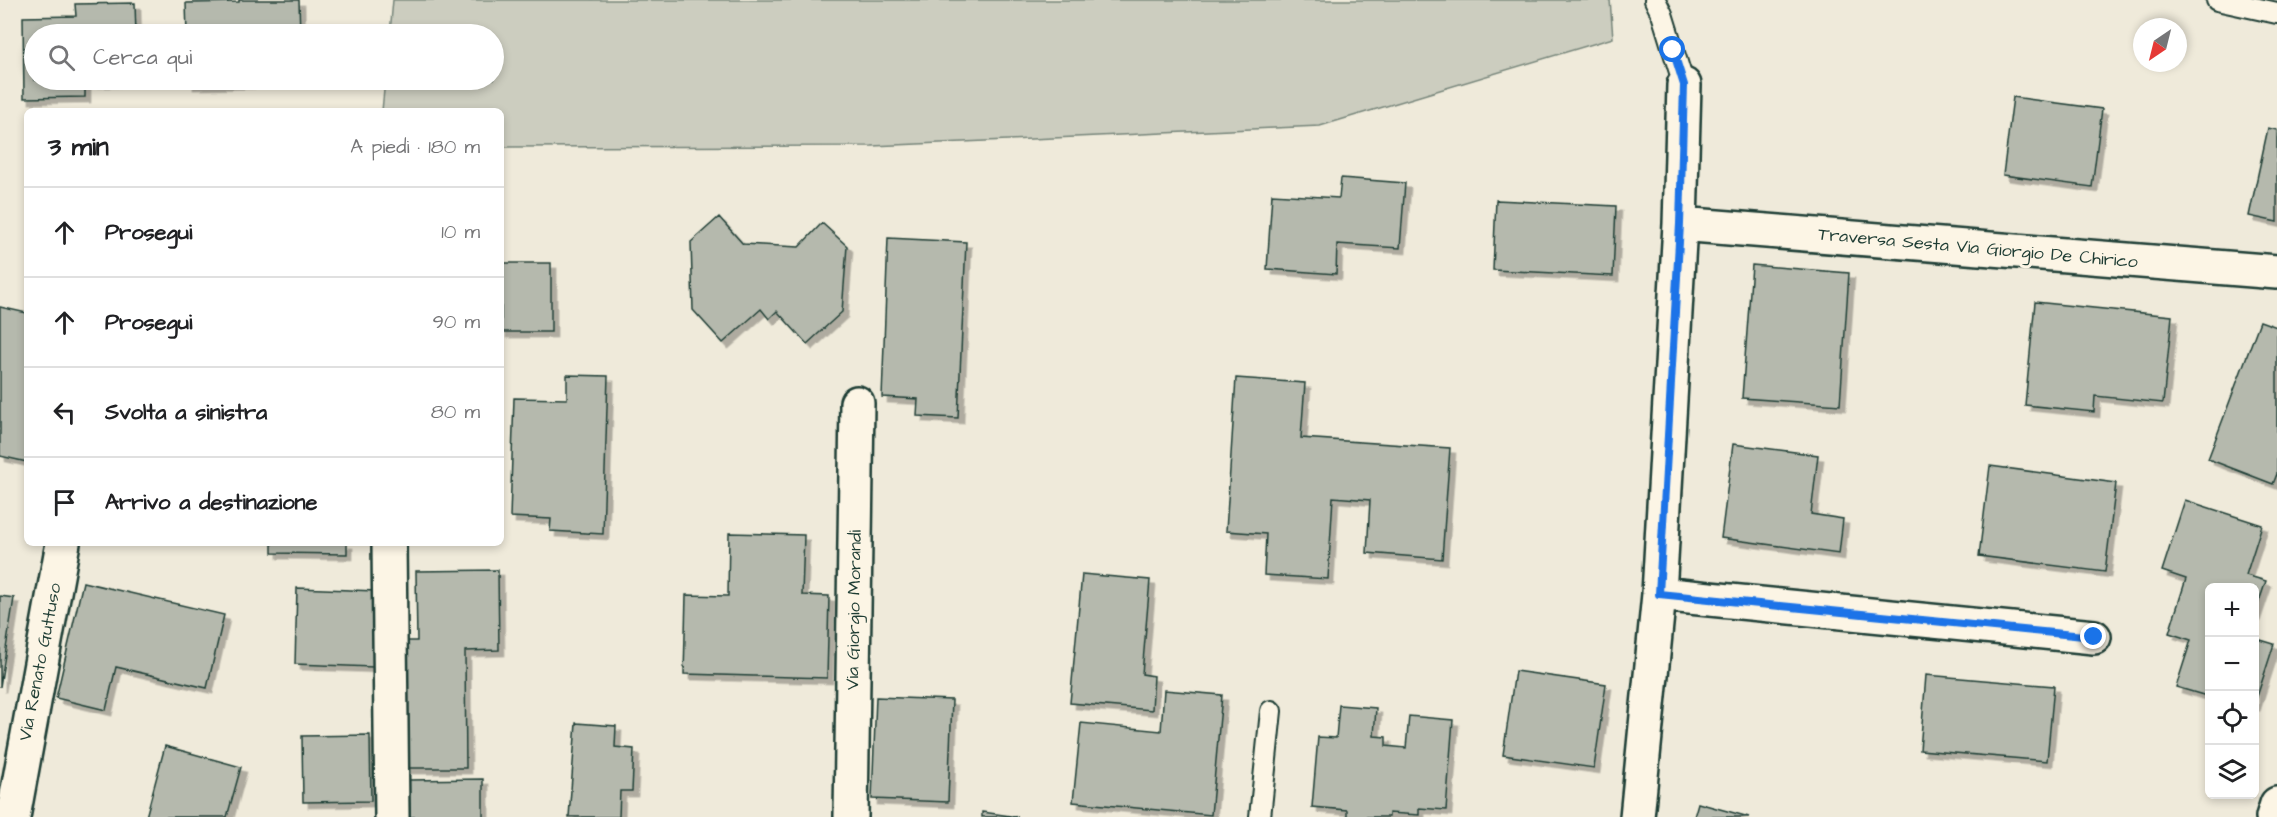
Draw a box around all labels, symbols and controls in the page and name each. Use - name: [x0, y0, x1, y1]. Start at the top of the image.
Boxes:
- north arrow: [2133, 18, 2187, 72]
- search box: [24, 24, 504, 90]
- route start: [1659, 36, 1685, 62]
- icon: search: [45, 41, 78, 74]
- text: Cerca qui: [93, 42, 192, 73]
- text: 3 min: [48, 129, 109, 165]
- text: A piedi · 180 m: [350, 133, 480, 161]
- icon: ahead: [48, 216, 81, 249]
- text: Prosegui: [105, 217, 192, 248]
- text: 10 m: [441, 218, 480, 246]
- street label: Traversa Sesta Via Giorgio De Chirico: [1817, 222, 2139, 275]
- icon: ahead: [48, 306, 81, 339]
- text: Prosegui: [105, 307, 192, 338]
- text: 90 m: [432, 308, 480, 336]
- icon: left: [48, 396, 81, 429]
- text: Svolta a sinistra: [105, 397, 267, 428]
- text: 80 m: [431, 398, 480, 426]
- icon: arrive: [48, 486, 81, 519]
- text: Arrivo a destinazione: [105, 487, 317, 518]
- street label: Via Giorgio Morandi: [840, 530, 869, 690]
- street label: Via Renato Guttuso: [12, 581, 68, 743]
- map controls: [2205, 583, 2259, 799]
- button: +: [2205, 583, 2259, 637]
- route end: [2080, 623, 2106, 649]
- button: −: [2205, 637, 2259, 691]
- button: locate: [2205, 691, 2259, 745]
- button: layers: [2205, 745, 2259, 799]

